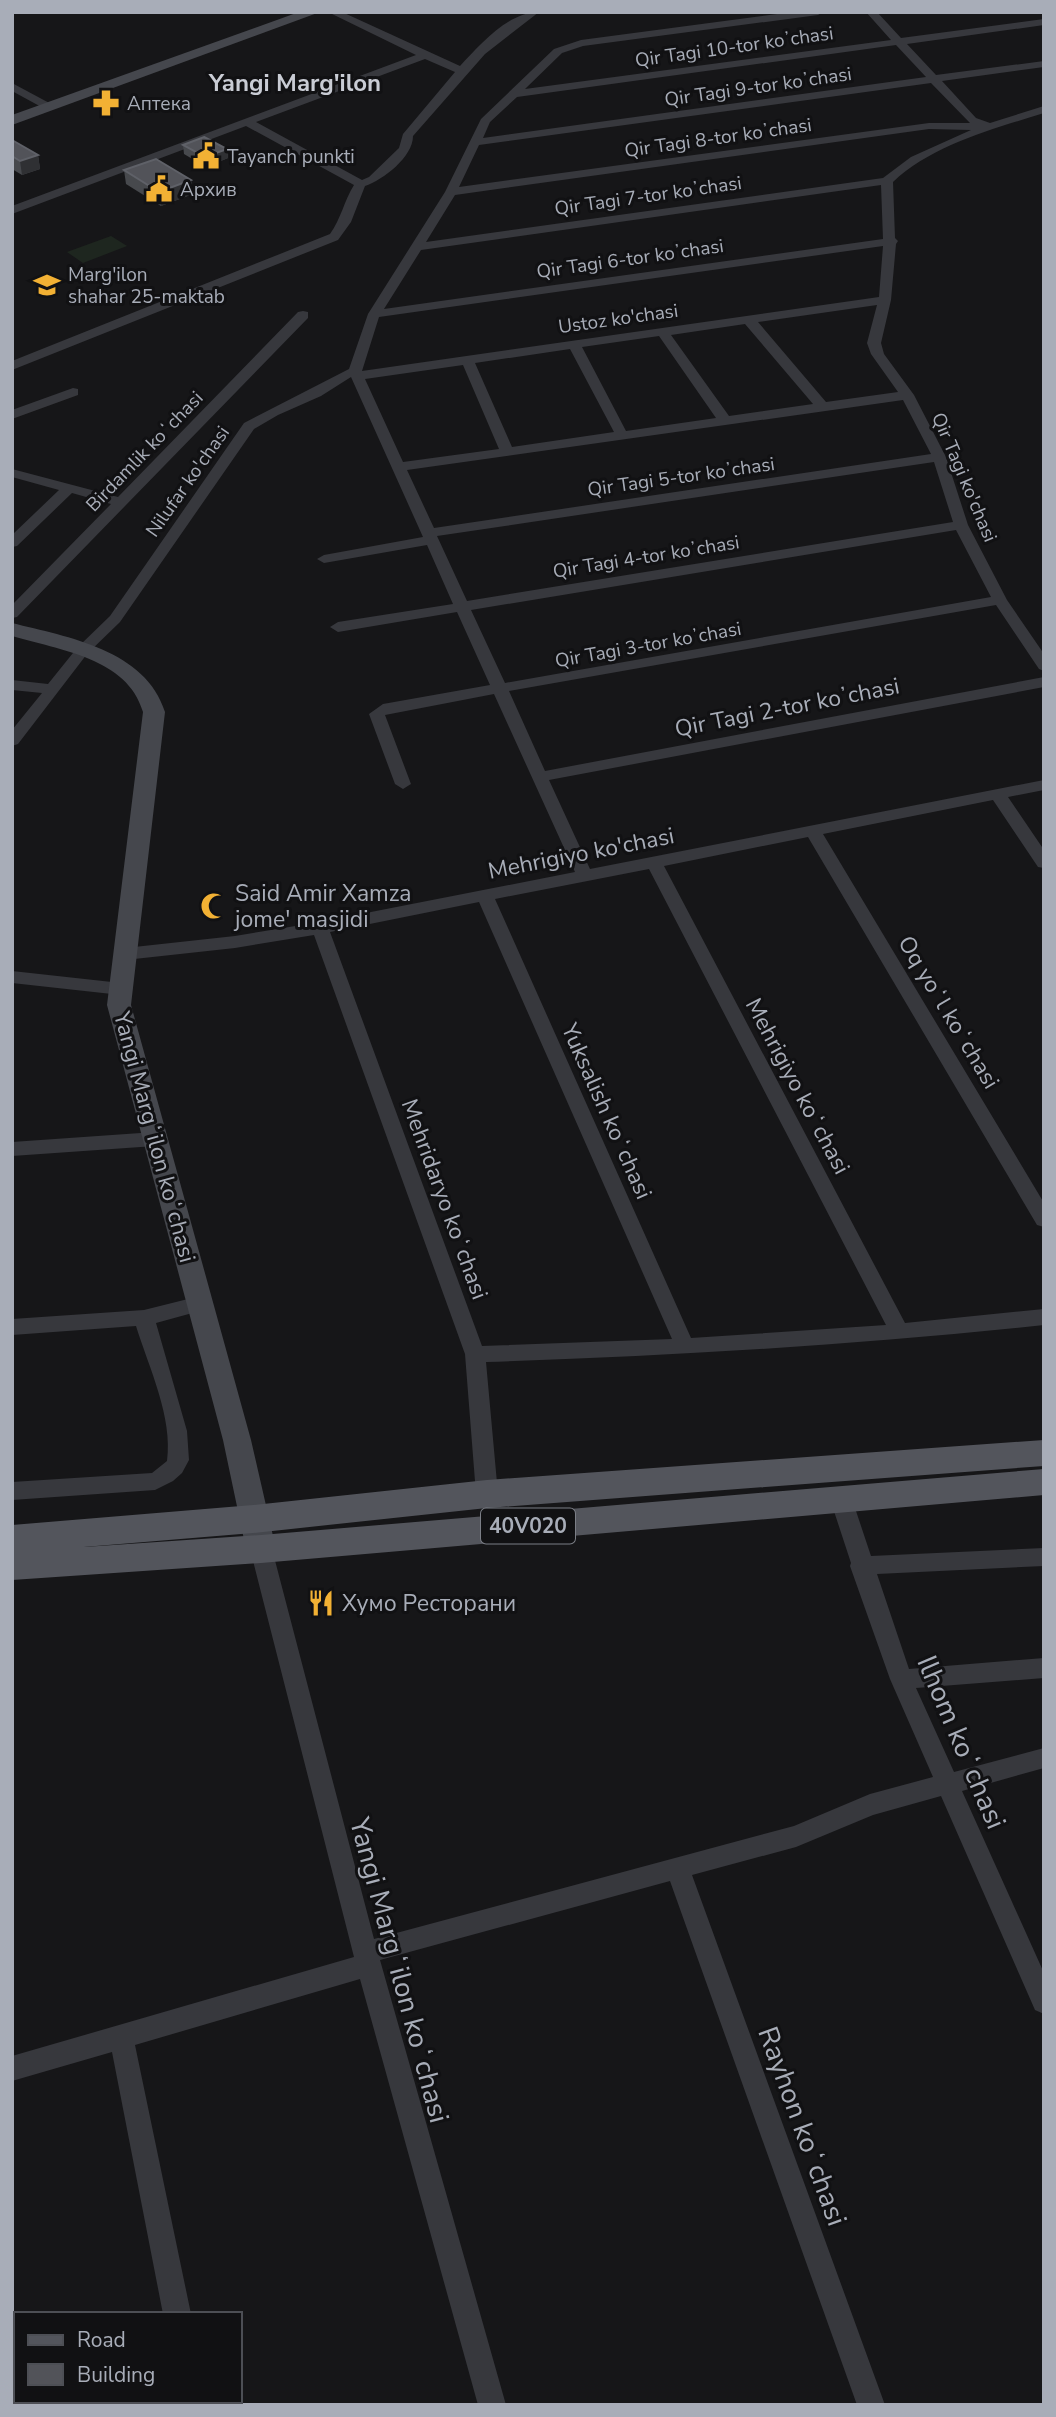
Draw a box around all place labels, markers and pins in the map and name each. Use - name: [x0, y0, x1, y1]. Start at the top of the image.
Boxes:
- pharmacy icon: Аптека: [91, 88, 121, 118]
- place label: Аптека: [127, 91, 191, 117]
- public building icon: Tayanch punkti: [191, 141, 221, 171]
- place label: Tayanch punkti: [227, 144, 355, 170]
- public building icon: Архив: [144, 174, 174, 204]
- place label: Архив: [180, 177, 237, 203]
- place label: Marg'ilon shahar 25-maktab: [68, 262, 225, 310]
- school or university icon: Marg'ilon shahar 25-maktab: [32, 270, 62, 300]
- place label: Said Amir Xamza jome' masjidi: [233, 878, 411, 935]
- mosque icon: Said Amir Xamza jome' masjidi: [199, 891, 229, 921]
- restaurant icon: Хумо Ресторани: [306, 1588, 336, 1618]
- place label: Хумо Ресторани: [342, 1588, 516, 1619]

